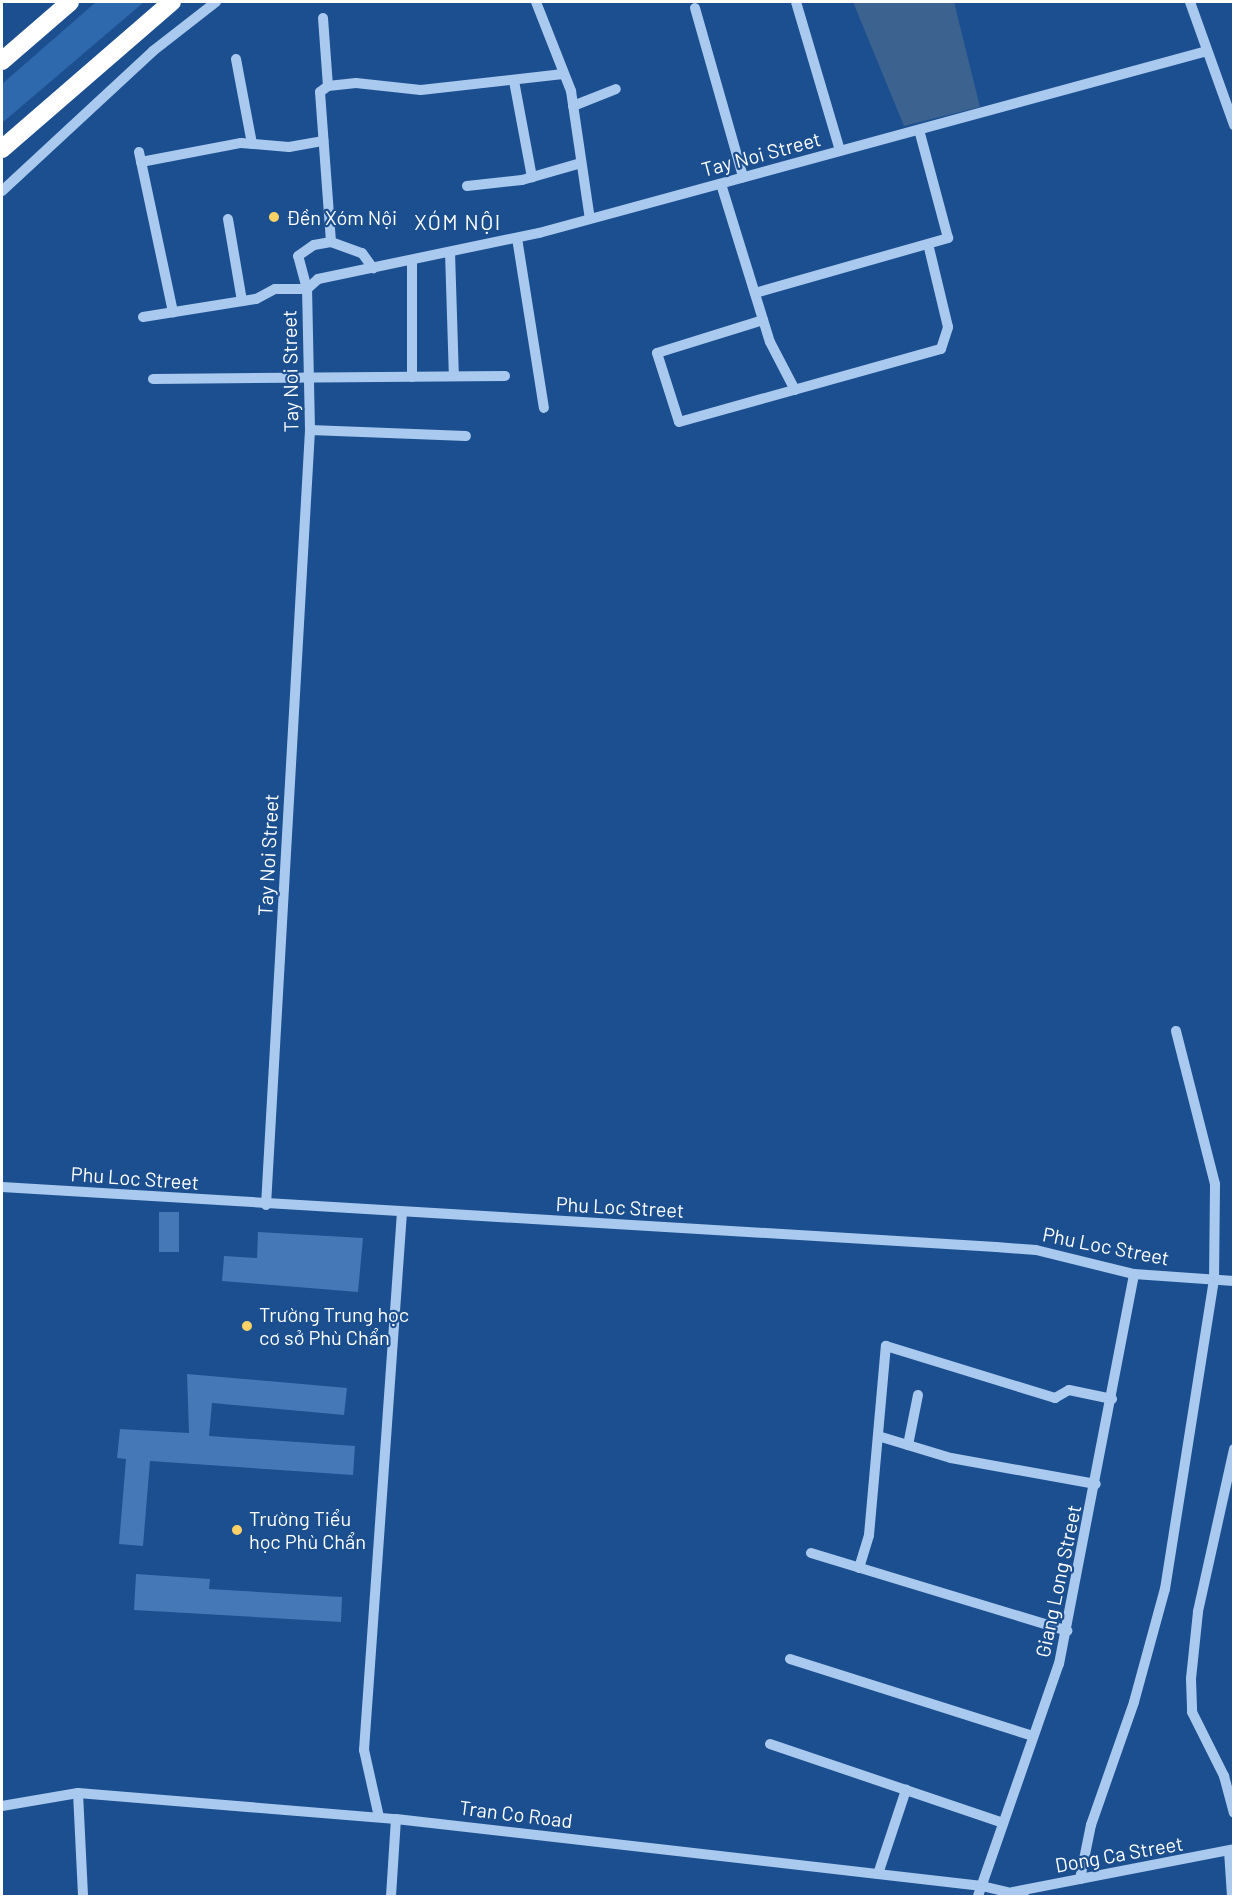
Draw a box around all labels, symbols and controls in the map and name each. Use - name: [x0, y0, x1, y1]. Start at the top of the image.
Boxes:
- street label: Tay Noi Street: [699, 127, 823, 181]
- place label: Đền Xóm Nội: [286, 205, 397, 229]
- district label: XÓM NỘI: [414, 209, 502, 235]
- marker: Đền Xóm Nội: [267, 210, 281, 224]
- street label: Tay Noi Street: [277, 310, 303, 432]
- street label: Tay Noi Street: [253, 793, 283, 917]
- street label: Phu Loc Street: [70, 1162, 200, 1194]
- street label: Phu Loc Street: [555, 1192, 685, 1222]
- street label: Phu Loc Street: [1041, 1222, 1171, 1270]
- place label: Trường Trung học cơ sở Phù Chẩn: [259, 1302, 409, 1349]
- marker: Trường Trung học cơ sở Phù Chẩn: [240, 1319, 254, 1333]
- street label: Giang Long Street: [1030, 1503, 1086, 1659]
- place label: Trường Tiểu học Phù Chẩn: [249, 1506, 366, 1553]
- marker: Trường Tiểu học Phù Chẩn: [230, 1523, 244, 1537]
- street label: Tran Co Road: [458, 1795, 574, 1833]
- street label: Dong Ca Street: [1053, 1831, 1185, 1877]

